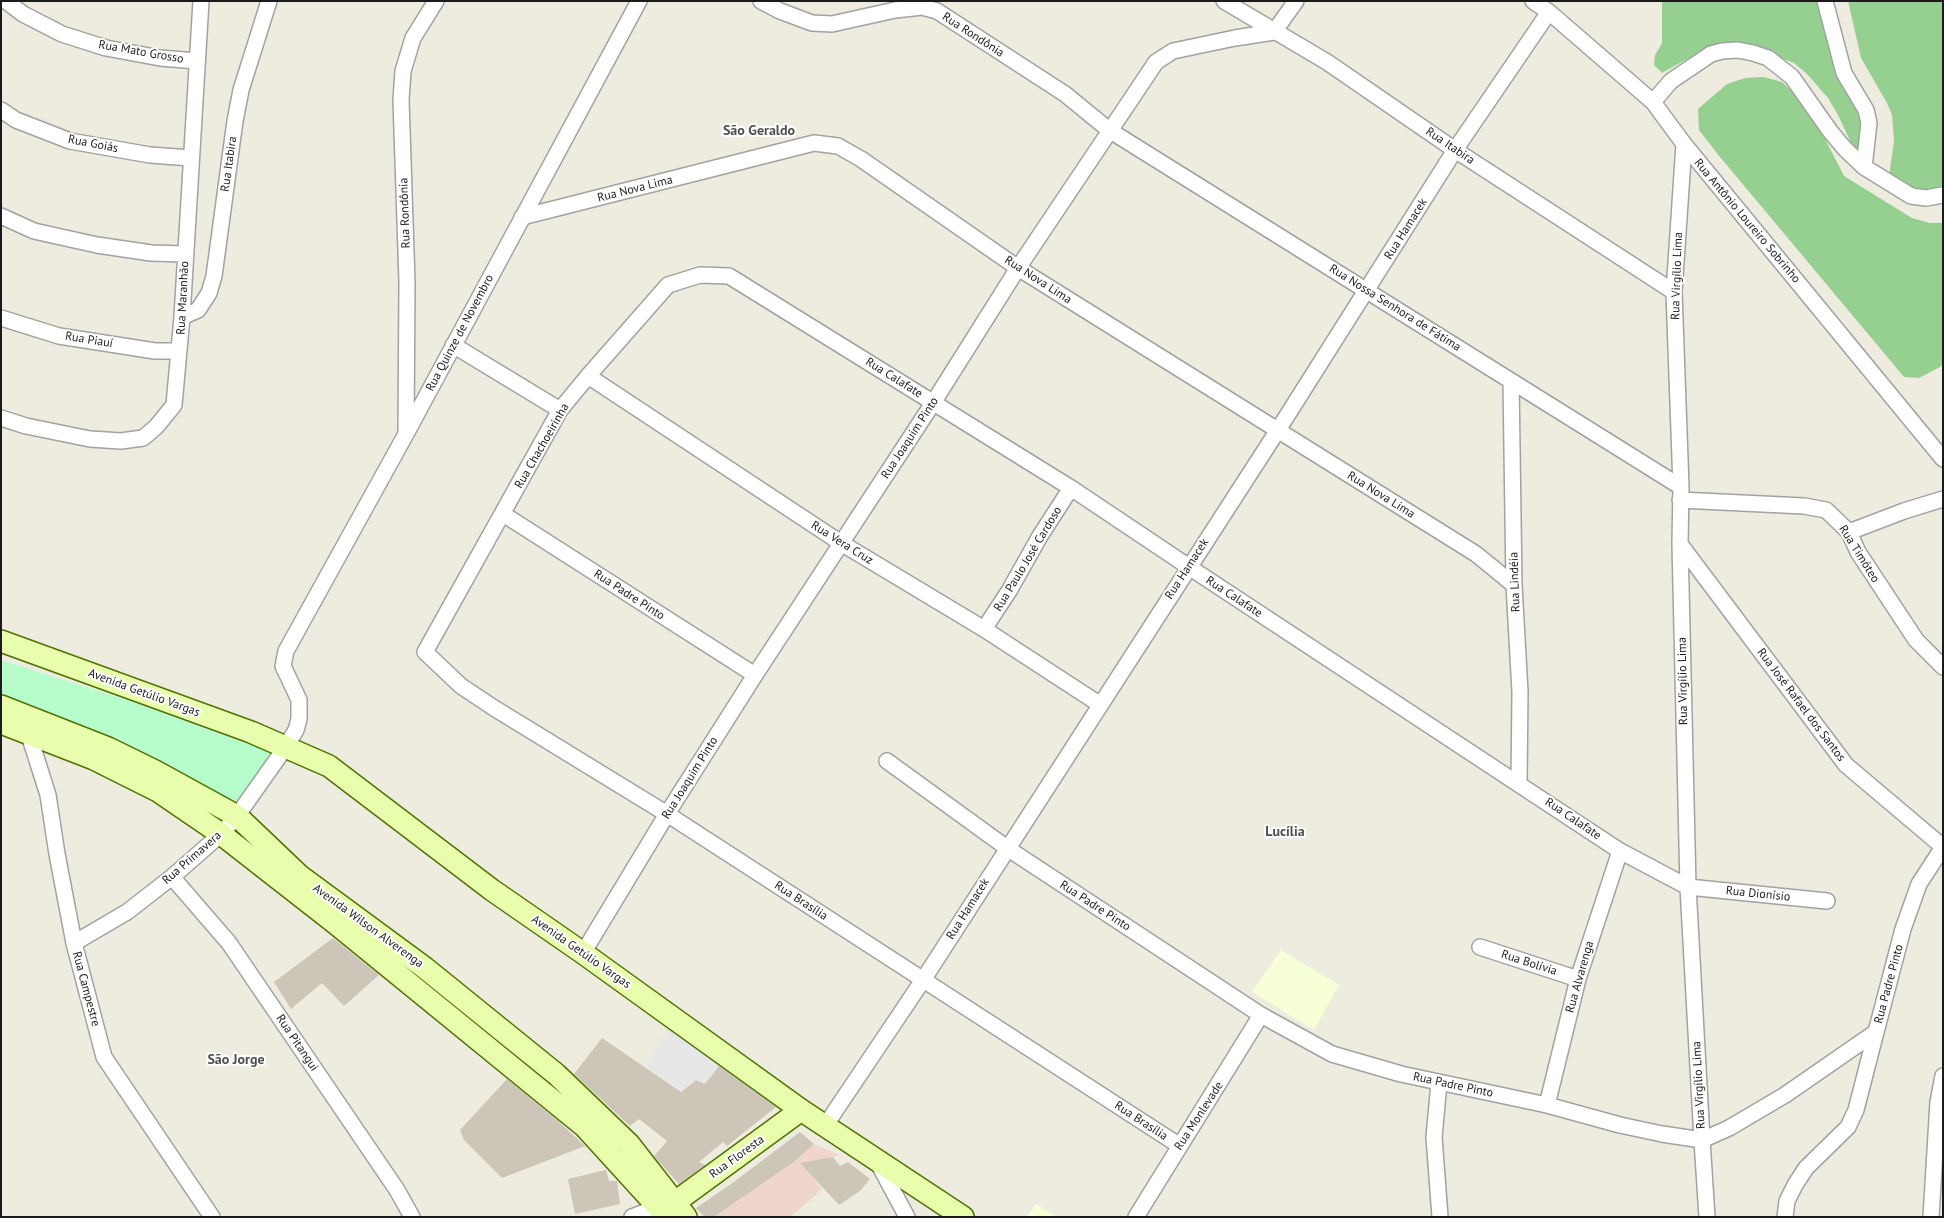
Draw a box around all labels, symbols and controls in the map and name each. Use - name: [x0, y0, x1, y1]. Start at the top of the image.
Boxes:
- street label: Rua Rondônia: [939, 10, 1007, 60]
- street label: Rua Mato Grosso: [97, 37, 185, 67]
- district label: São Geraldo: [723, 123, 795, 139]
- street label: Rua Itabira: [1423, 124, 1477, 168]
- street label: Rua Goiás: [67, 132, 119, 156]
- street label: Rua Itabira: [218, 135, 240, 193]
- street label: Rua Antônio Loureiro Sobrinho: [1691, 156, 1803, 286]
- street label: Rua Nova Lima: [596, 173, 674, 205]
- street label: Rua Rondônia: [397, 177, 413, 249]
- street label: Rua Hamacek: [1382, 196, 1430, 262]
- street label: Rua Virgílio Lima: [1668, 232, 1686, 320]
- street label: Rua Nova Lima: [1002, 253, 1074, 307]
- street label: Rua Maranhão: [174, 261, 192, 335]
- street label: Rua Nossa Senhora de Fátima: [1326, 261, 1464, 355]
- street label: Rua Quinze de Novembro: [423, 272, 497, 394]
- street label: Rua Piauí: [64, 329, 114, 351]
- street label: Rua Calafate: [863, 355, 925, 401]
- street label: Rua Joaquim Pinto: [878, 394, 942, 482]
- street label: Rua Chachoeirinha: [512, 401, 572, 491]
- street label: Rua Nova Lima: [1345, 468, 1417, 522]
- street label: Rua Paulo José Cardoso: [991, 504, 1065, 614]
- street label: Rua Vera Cruz: [808, 518, 876, 568]
- street label: Rua Timóteo: [1836, 523, 1882, 585]
- street label: Rua Hamacek: [1162, 536, 1212, 602]
- street label: Rua Lindéia: [1507, 552, 1523, 612]
- street label: Rua Padre Pinto: [591, 567, 667, 623]
- street label: Rua Calafate: [1203, 573, 1265, 621]
- street label: Rua Virgílio Lima: [1675, 637, 1691, 725]
- street label: Rua José Rafael dos Santos: [1754, 646, 1848, 764]
- street label: Avenida Getúlio Vargas: [86, 666, 202, 720]
- street label: Rua Joaquim Pinto: [659, 734, 721, 822]
- street label: Rua Calafate: [1542, 795, 1604, 843]
- district label: Lucília: [1265, 824, 1305, 840]
- street label: Rua Primavera: [159, 828, 225, 888]
- street label: Rua Hamacek: [944, 876, 992, 942]
- street label: Rua Brasília: [772, 878, 830, 924]
- street label: Rua Padre Pinto: [1057, 878, 1133, 934]
- street label: Avenida Wilson Alverenga: [310, 881, 426, 971]
- street label: Rua Dionísio: [1725, 883, 1791, 905]
- street label: Avenida Getúlio Vargas: [529, 912, 633, 992]
- street label: Rua Alvarenga: [1563, 939, 1597, 1015]
- street label: Rua Padre Pinto: [1871, 943, 1907, 1025]
- street label: Rua Bolívia: [1499, 947, 1559, 979]
- street label: Rua Campestre: [69, 950, 103, 1028]
- street label: Rua Pitangui: [273, 1012, 321, 1074]
- street label: Rua Virgílio Lima: [1690, 1041, 1708, 1129]
- district label: São Jorge: [207, 1052, 265, 1068]
- street label: Rua Padre Pinto: [1412, 1069, 1494, 1101]
- street label: Rua Monlevade: [1172, 1079, 1226, 1153]
- street label: Rua Brasília: [1112, 1098, 1170, 1144]
- street label: Rua Floresta: [707, 1132, 767, 1182]

